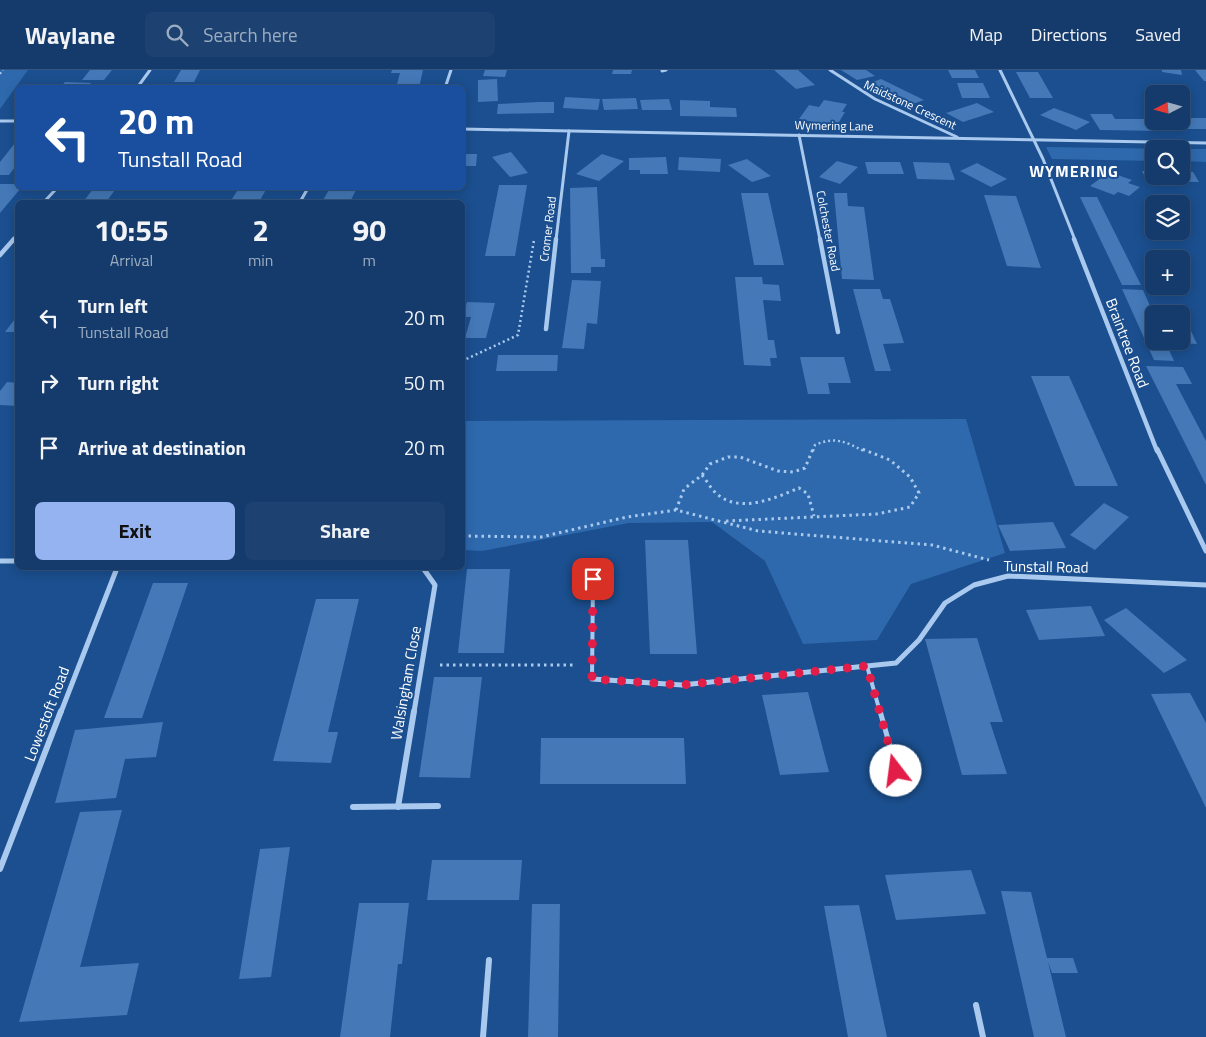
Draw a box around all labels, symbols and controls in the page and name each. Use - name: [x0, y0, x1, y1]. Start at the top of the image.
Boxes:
- search box: [145, 12, 495, 57]
- text: Waylane: [25, 17, 115, 53]
- text: Search here: [203, 20, 298, 49]
- icon: search: [163, 21, 191, 49]
- text: Map: [969, 21, 1003, 48]
- text: Directions: [1031, 21, 1107, 48]
- text: Saved: [1135, 21, 1181, 48]
- street label: Maidstone Crescent: [861, 75, 960, 135]
- north arrow: [1145, 85, 1190, 130]
- map controls: [1145, 85, 1190, 350]
- text: 20 m: [118, 94, 194, 148]
- icon: left: [35, 105, 100, 170]
- street label: Wymering Lane: [794, 115, 874, 136]
- button: search: [1145, 140, 1190, 185]
- text: Tunstall Road: [118, 142, 243, 176]
- district label: WYMERING: [1029, 159, 1119, 183]
- street label: Colchester Road: [811, 189, 846, 273]
- street label: Cromer Road: [534, 195, 561, 263]
- button: layers: [1145, 195, 1190, 240]
- text: 10:55: [94, 207, 169, 253]
- text: 2: [252, 207, 269, 253]
- text: 90: [352, 207, 386, 253]
- text: Arrival: [110, 248, 153, 272]
- text: min: [248, 248, 273, 272]
- text: m: [362, 248, 376, 272]
- button: +: [1145, 250, 1190, 295]
- text: Turn left: [78, 291, 148, 320]
- street label: Braintree Road: [1100, 295, 1155, 391]
- text: 20 m: [404, 303, 445, 332]
- icon: left: [35, 304, 63, 332]
- button: −: [1145, 305, 1190, 350]
- text: Tunstall Road: [78, 320, 169, 344]
- text: Turn right: [78, 368, 159, 397]
- text: 50 m: [404, 368, 445, 397]
- icon: right: [35, 369, 63, 397]
- text: Arrive at destination: [78, 433, 246, 462]
- text: 20 m: [404, 433, 445, 462]
- icon: arrive: [35, 434, 63, 462]
- button: Exit: [35, 502, 235, 560]
- button: Share: [245, 502, 445, 560]
- street label: Tunstall Road: [1003, 554, 1089, 579]
- pin: [572, 558, 614, 600]
- icon: arrive: [579, 565, 607, 593]
- street label: Walsingham Close: [384, 624, 427, 742]
- street label: Lowestoft Road: [18, 663, 75, 765]
- position arrow: [869, 744, 921, 796]

